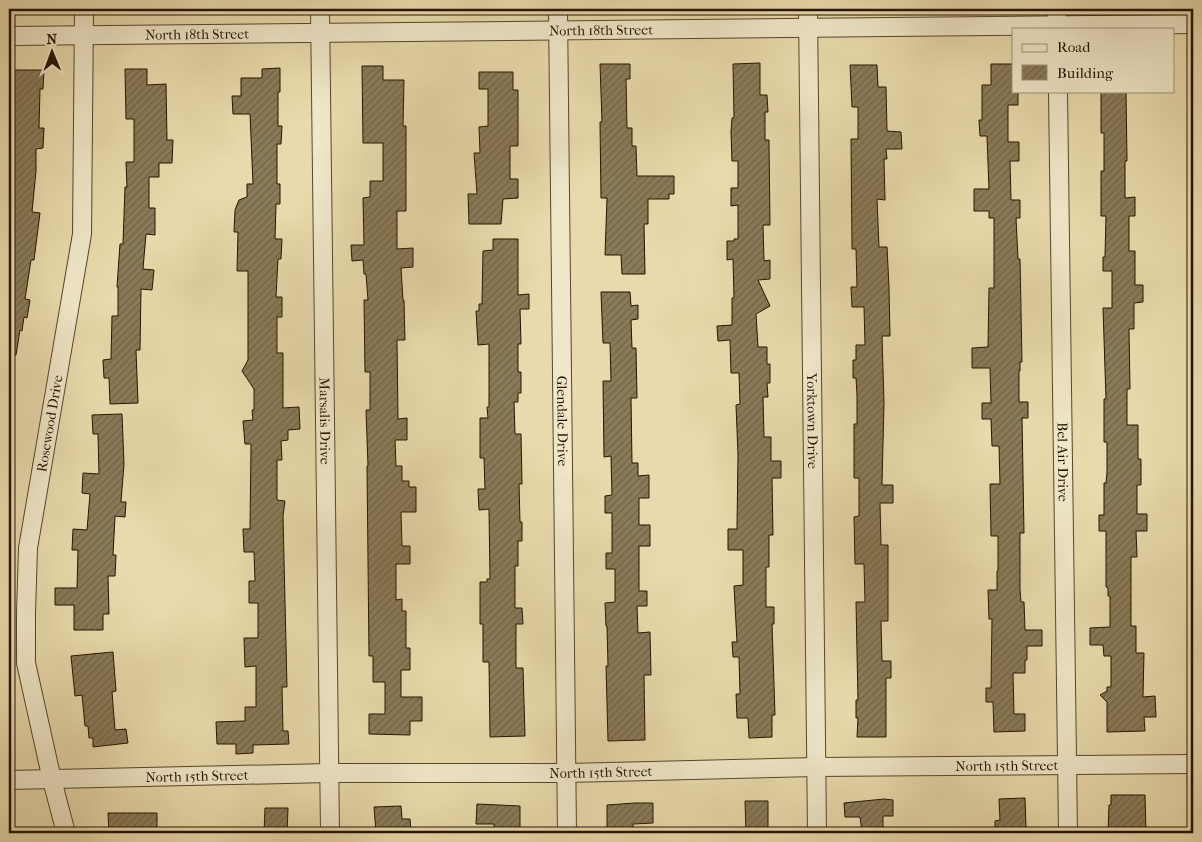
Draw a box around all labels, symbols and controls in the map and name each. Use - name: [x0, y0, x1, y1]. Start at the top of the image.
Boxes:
- street label: North 18th Street: [549, 21, 653, 39]
- street label: North 18th Street: [145, 25, 249, 43]
- north arrow: [28, 28, 78, 78]
- legend: [1012, 28, 1174, 92]
- text: N: [46, 31, 58, 48]
- text: Road: [1057, 38, 1091, 56]
- text: Building: [1057, 64, 1114, 82]
- street label: Yorktown Drive: [803, 372, 822, 469]
- street label: Rosewood Drive: [33, 374, 66, 473]
- street label: Glendale Drive: [554, 376, 571, 467]
- street label: Marsalis Drive: [316, 377, 334, 465]
- street label: Bel Air Drive: [1054, 422, 1072, 502]
- street label: North 15th Street: [955, 757, 1059, 774]
- street label: North 15th Street: [549, 762, 653, 782]
- street label: North 15th Street: [145, 766, 249, 786]

